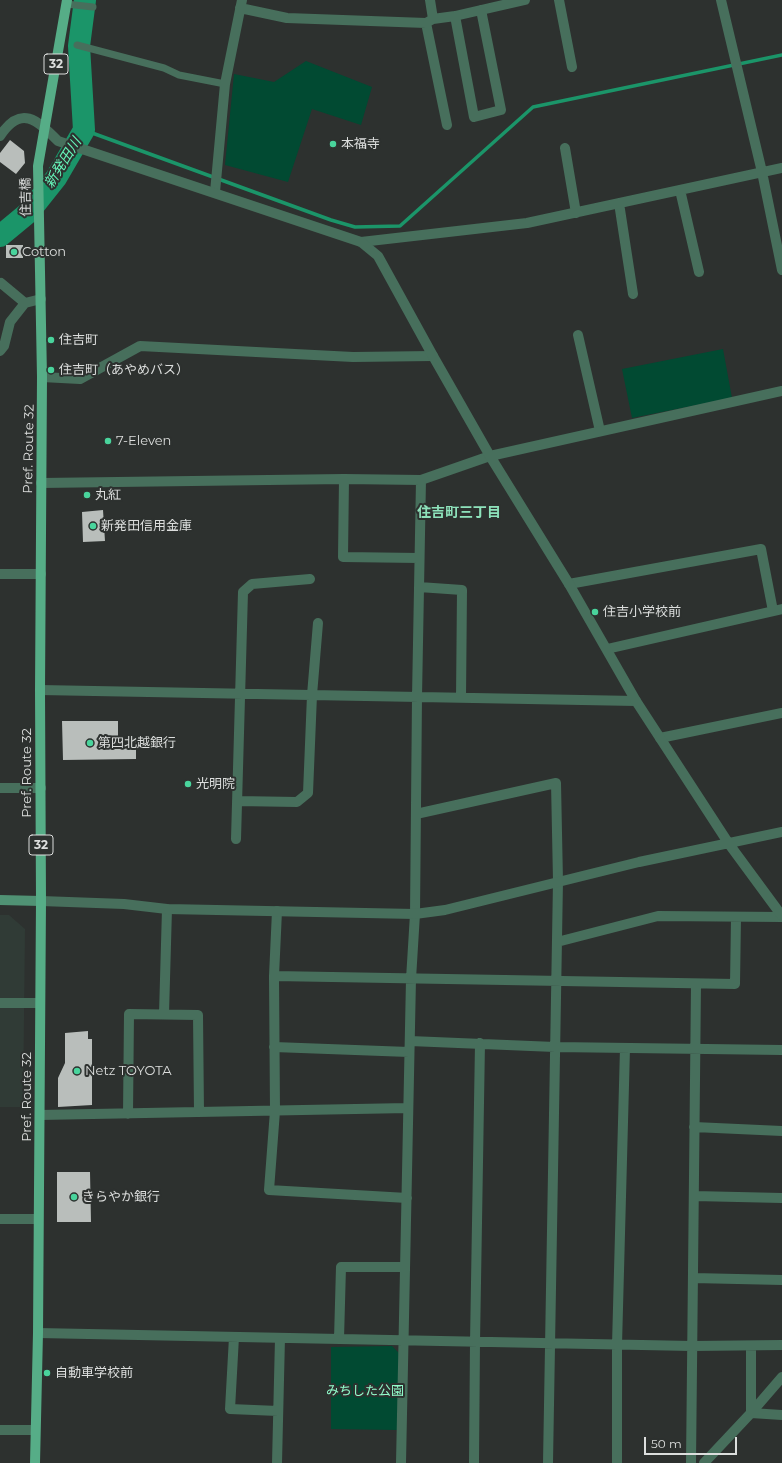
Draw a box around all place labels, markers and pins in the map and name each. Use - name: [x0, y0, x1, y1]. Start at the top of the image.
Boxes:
- place label: 本福寺: [341, 136, 380, 152]
- marker: 本福寺: [328, 139, 338, 149]
- place label: Cotton: [22, 244, 66, 260]
- marker: Cotton: [9, 247, 19, 257]
- place label: 住吉町: [59, 332, 98, 348]
- marker: 住吉町: [46, 335, 56, 345]
- place label: 住吉町（あやめバス）: [59, 362, 189, 378]
- marker: 住吉町（あやめバス）: [46, 365, 56, 375]
- place label: 7-Eleven: [116, 433, 171, 449]
- marker: 7-Eleven: [103, 436, 113, 446]
- place label: 丸紅: [95, 487, 121, 503]
- marker: 丸紅: [82, 490, 92, 500]
- place label: 新発田信用金庫: [101, 518, 192, 534]
- marker: 新発田信用金庫: [88, 521, 98, 531]
- place label: 住吉小学校前: [603, 604, 681, 620]
- marker: 住吉小学校前: [590, 607, 600, 617]
- place label: 第四北越銀行: [98, 735, 176, 751]
- marker: 第四北越銀行: [85, 738, 95, 748]
- place label: 光明院: [196, 776, 235, 792]
- marker: 光明院: [183, 779, 193, 789]
- place label: Netz TOYOTA: [85, 1063, 172, 1079]
- marker: Netz TOYOTA: [72, 1066, 82, 1076]
- place label: きらやか銀行: [82, 1189, 160, 1205]
- marker: きらやか銀行: [69, 1192, 79, 1202]
- place label: 自動車学校前: [55, 1365, 133, 1381]
- marker: 自動車学校前: [42, 1368, 52, 1378]

